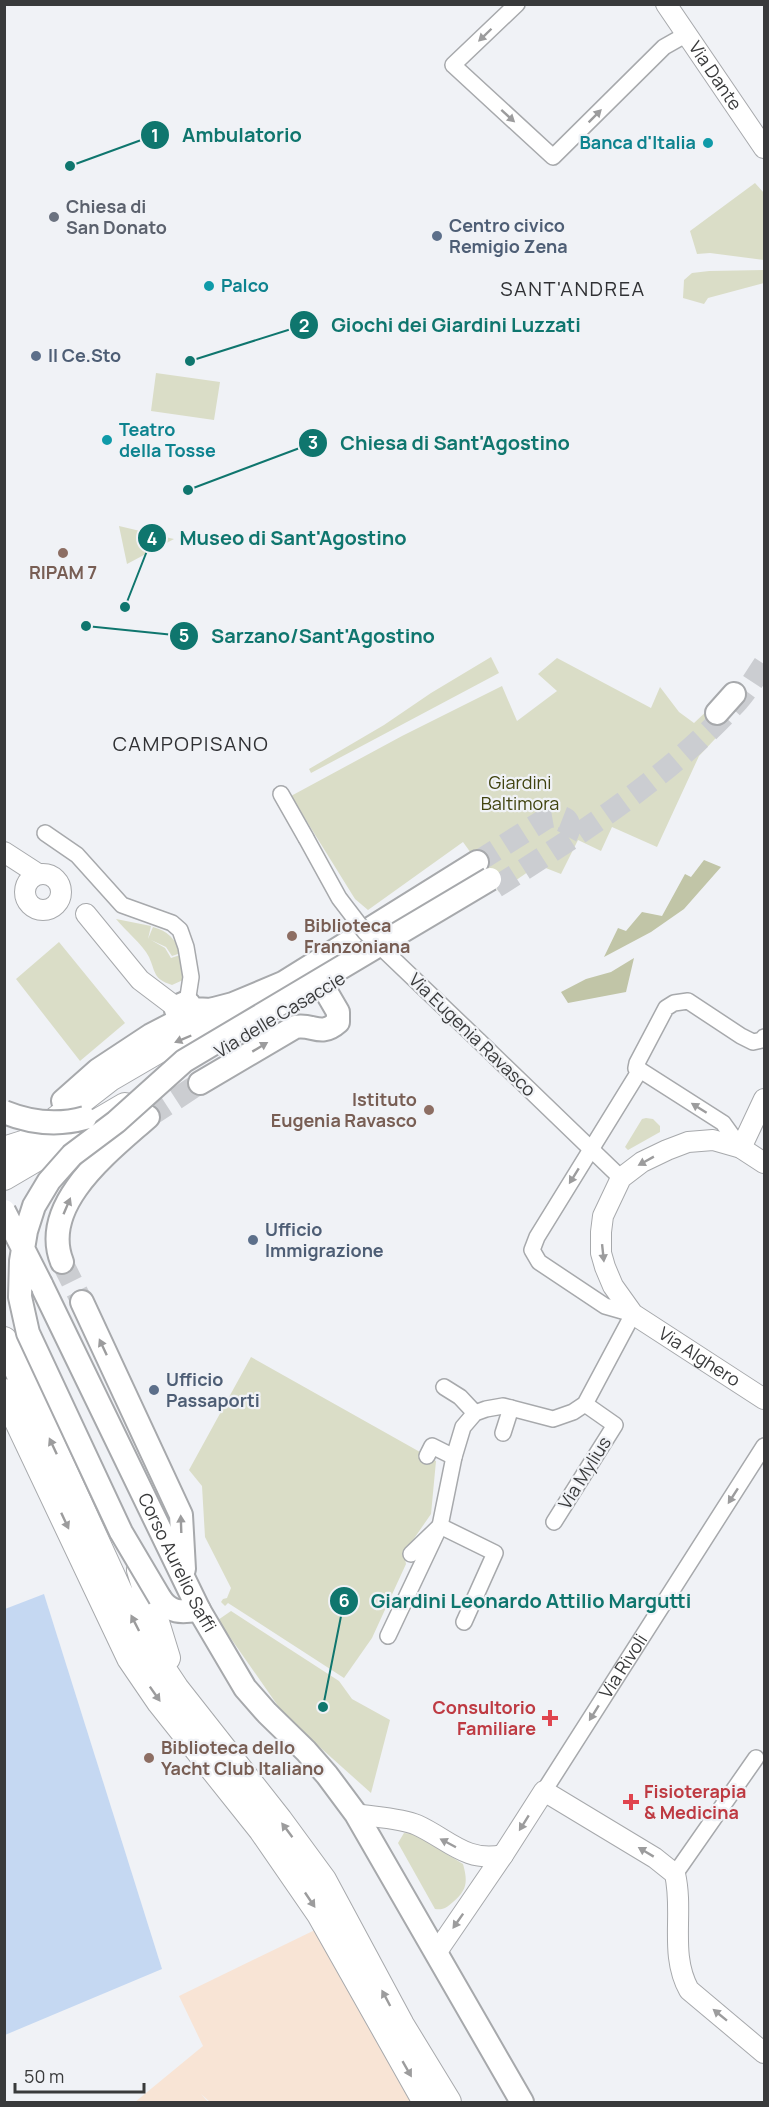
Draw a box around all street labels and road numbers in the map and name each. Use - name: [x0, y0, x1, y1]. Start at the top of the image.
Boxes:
- street label: Via Dante: [684, 36, 748, 115]
- street label: Via delle Casaccie: [210, 966, 349, 1063]
- street label: Via Eugenia Ravasco: [404, 967, 541, 1101]
- street label: Via Alghero: [654, 1321, 745, 1391]
- street label: Via Mylius: [552, 1432, 616, 1513]
- street label: Corso Aurelio Saffi: [133, 1489, 222, 1636]
- street label: Via Rivoli: [593, 1629, 652, 1702]

